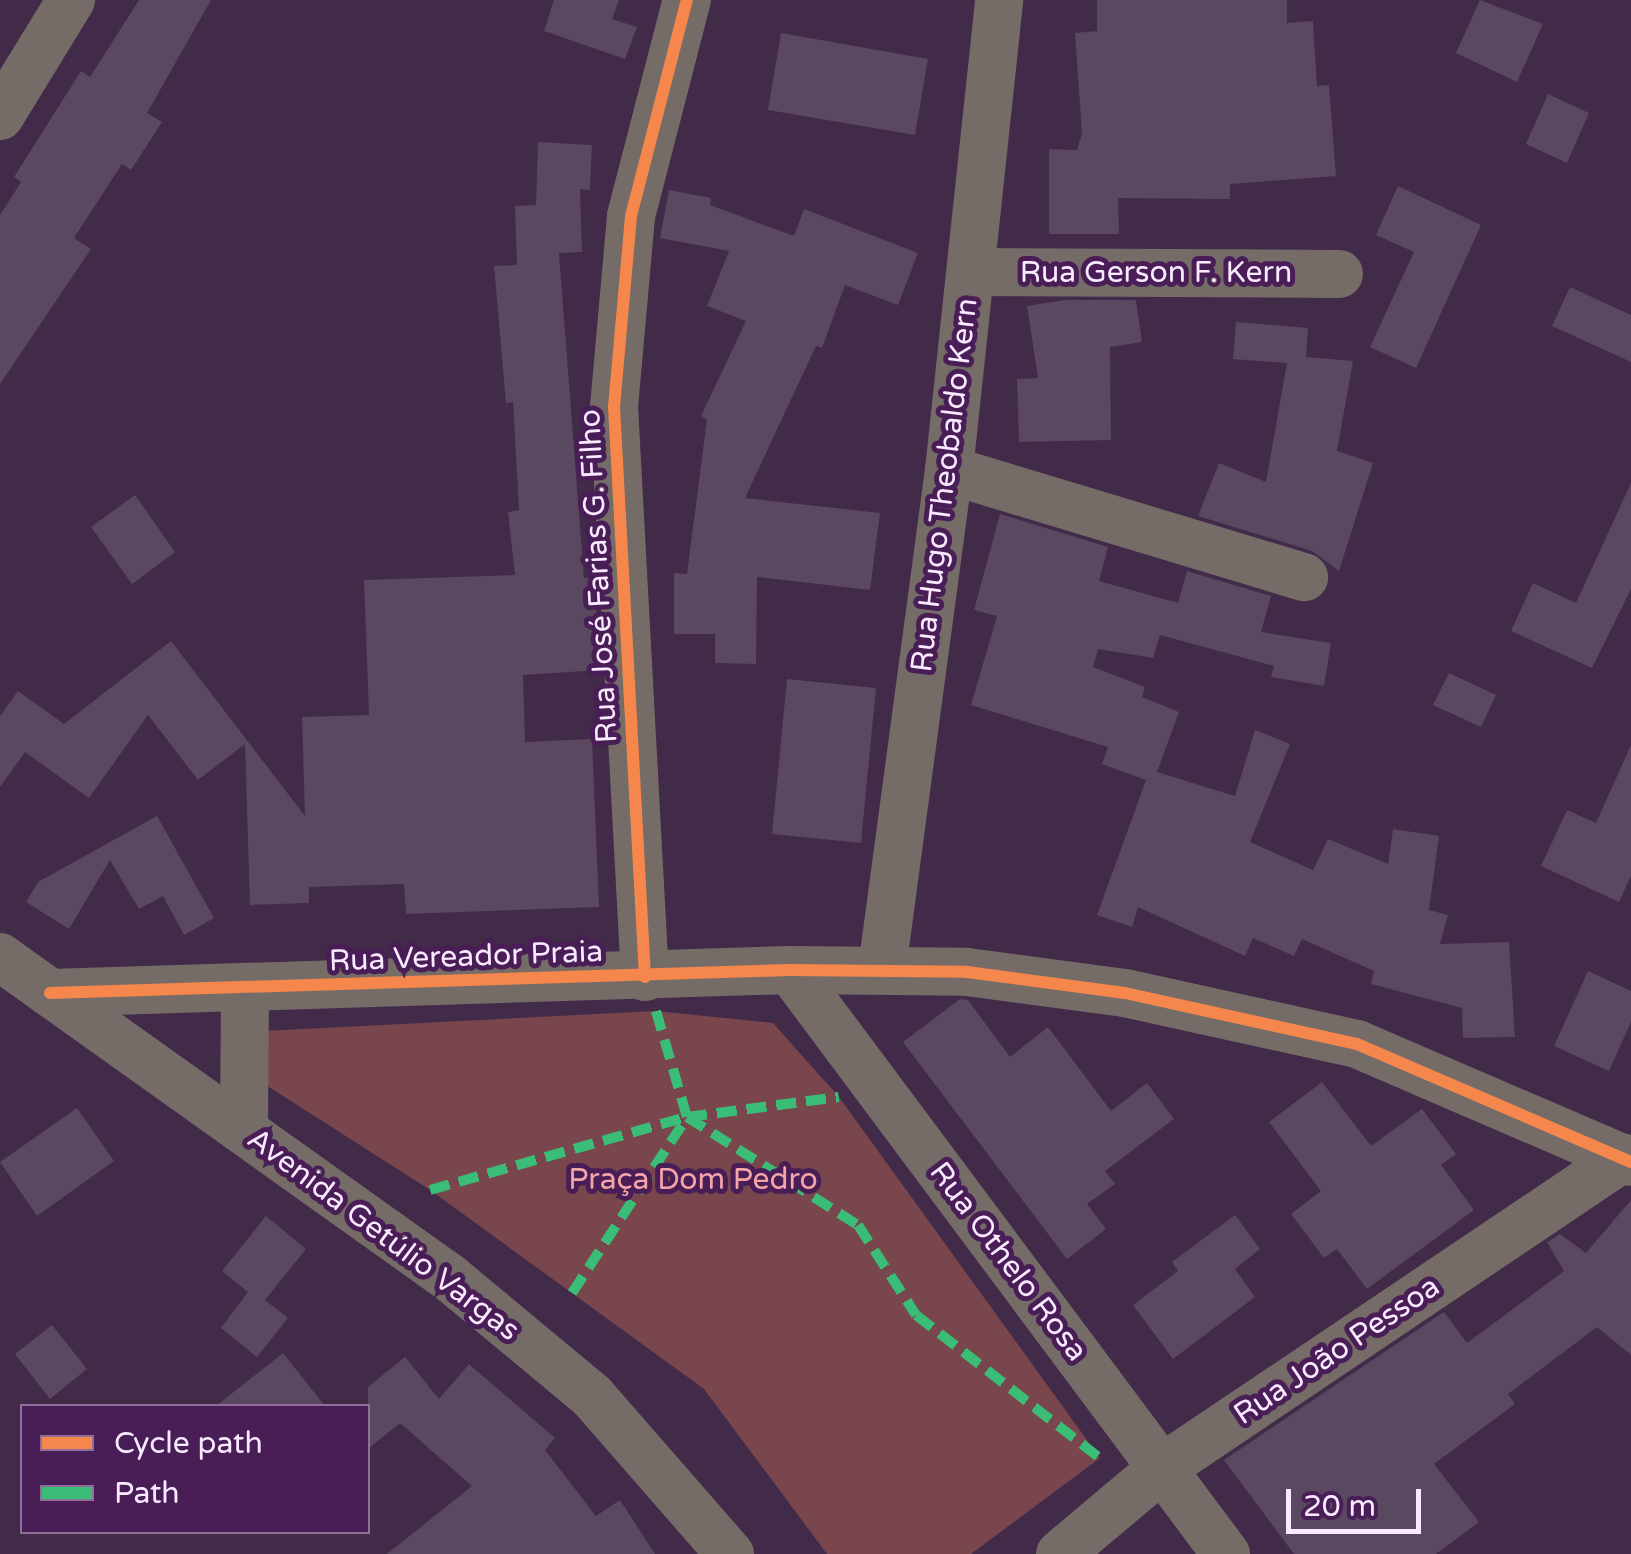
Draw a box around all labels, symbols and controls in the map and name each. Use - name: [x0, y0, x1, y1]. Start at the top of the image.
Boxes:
- street label: Rua Gerson F. Kern: [1020, 255, 1292, 291]
- street label: Rua Hugo Theobaldo Kern: [904, 296, 986, 674]
- street label: Rua José Farias G. Filho: [572, 408, 626, 744]
- street label: Rua Vereador Praia: [328, 934, 604, 980]
- street label: Avenida Getúlio Vargas: [240, 1121, 526, 1349]
- street label: Rua Othelo Rosa: [921, 1155, 1095, 1369]
- park label: Praça Dom Pedro: [568, 1162, 818, 1198]
- street label: Rua João Pessoa: [1227, 1269, 1447, 1433]
- legend: [20, 1404, 370, 1534]
- text: Cycle path: [114, 1425, 263, 1462]
- scale bar: [1291, 1469, 1426, 1531]
- text: Path: [114, 1475, 180, 1512]
- text: 20 m: [1303, 1488, 1376, 1525]

